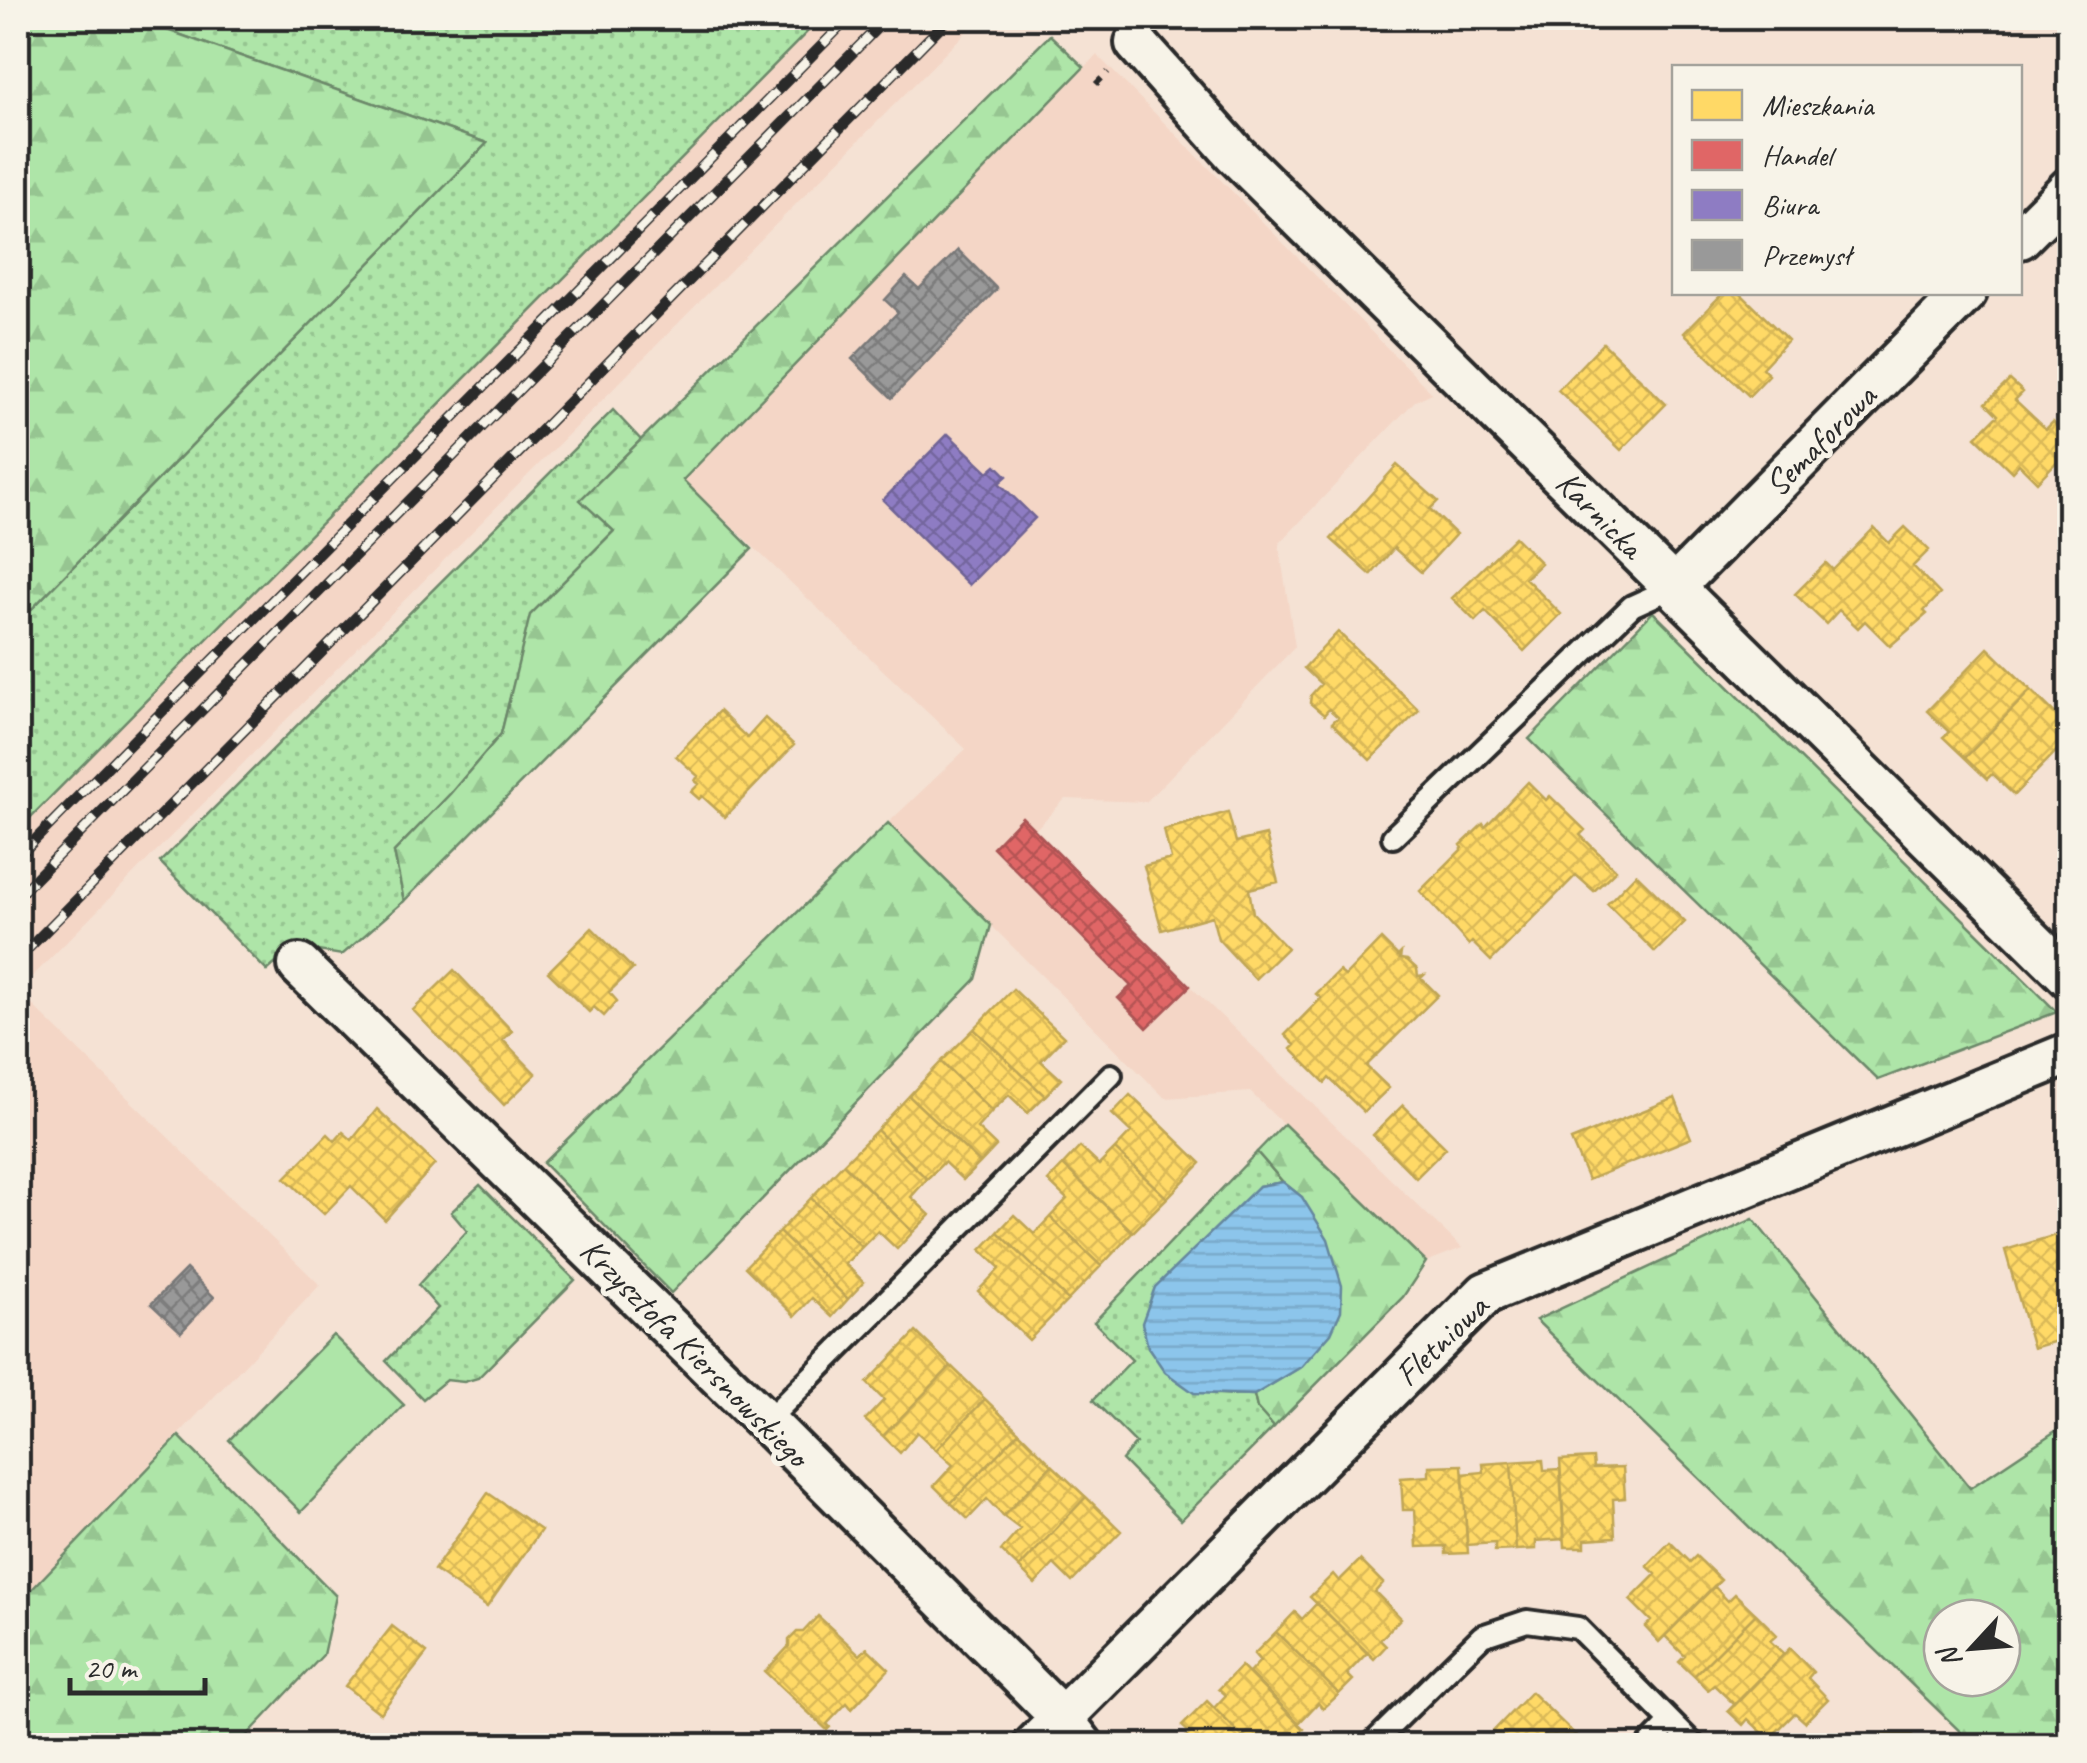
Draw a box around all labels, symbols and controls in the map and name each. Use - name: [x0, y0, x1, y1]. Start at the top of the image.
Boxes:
- legend: [1672, 65, 2022, 295]
- text: Mieszkania: [1762, 86, 1875, 124]
- text: Handel: [1762, 136, 1837, 174]
- text: Biura: [1762, 186, 1820, 224]
- text: Przemysł: [1762, 236, 1855, 274]
- street label: Semaforowa: [1755, 373, 1887, 506]
- street label: Karnicka: [1546, 461, 1655, 570]
- street label: Krzysztofa Kiersnowskiego: [571, 1228, 821, 1479]
- street label: Fletniowa: [1385, 1283, 1500, 1396]
- north arrow: [1922, 1598, 2022, 1698]
- scale bar: [70, 1633, 205, 1695]
- text: N: [1928, 1639, 1970, 1674]
- text: 20 m: [85, 1649, 138, 1687]

